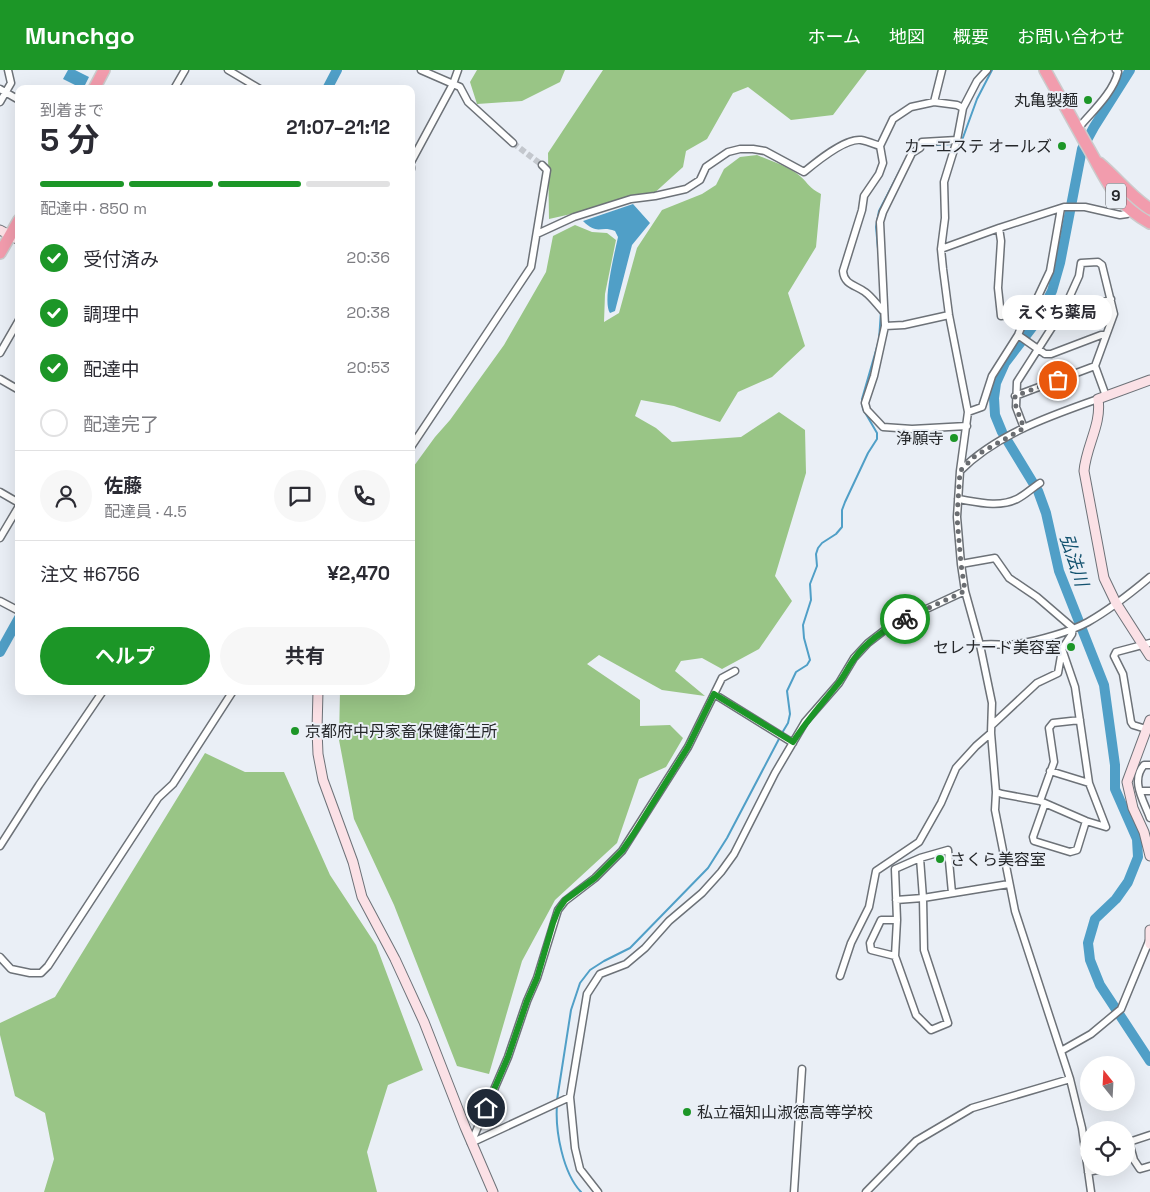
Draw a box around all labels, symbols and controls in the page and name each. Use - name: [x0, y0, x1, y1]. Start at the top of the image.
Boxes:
- text: Munchgo: [25, 20, 135, 51]
- text: ホーム: [808, 25, 861, 48]
- text: 地図: [889, 25, 925, 48]
- text: 概要: [953, 25, 989, 48]
- text: お問い合わせ: [1017, 25, 1125, 48]
- place label: 丸亀製麺: [1014, 90, 1078, 111]
- marker: 丸亀製麺: [1082, 94, 1094, 106]
- text: 到着まで: [40, 100, 104, 121]
- text: 21:07–21:12: [286, 115, 390, 140]
- text: 5 分: [40, 120, 99, 160]
- place label: カーエステ オールズ: [904, 136, 1052, 157]
- marker: カーエステ オールズ: [1056, 140, 1068, 152]
- road number: 9: [1106, 184, 1126, 208]
- text: 配達中 · 850 m: [40, 198, 147, 219]
- icon: check: [40, 244, 68, 272]
- text: 受付済み: [83, 247, 159, 272]
- text: 20:36: [347, 247, 390, 268]
- callout: えぐち薬局: [1003, 295, 1113, 330]
- icon: check: [40, 299, 68, 327]
- text: 調理中: [83, 302, 140, 327]
- text: 20:38: [346, 302, 390, 323]
- text: えぐち薬局: [1017, 302, 1097, 323]
- icon: check: [40, 354, 68, 382]
- text: 配達中: [83, 357, 140, 382]
- text: 20:53: [347, 357, 390, 378]
- pin: [1037, 359, 1079, 401]
- icon: bag: [1044, 366, 1072, 394]
- text: 配達完了: [83, 412, 159, 437]
- place label: 浄願寺: [896, 428, 944, 449]
- marker: 浄願寺: [948, 432, 960, 444]
- button: person: [40, 470, 92, 522]
- button: chat: [274, 470, 326, 522]
- button: phone: [338, 470, 390, 522]
- text: 佐藤: [104, 473, 142, 498]
- text: 配達員 · 4.5: [104, 501, 187, 522]
- water label: 弘法川: [1055, 531, 1094, 591]
- text: ¥2,470: [327, 561, 390, 586]
- text: 注文 #6756: [40, 562, 140, 587]
- courier: [880, 594, 930, 644]
- icon: bike: [891, 605, 919, 633]
- button: ヘルプ: [40, 627, 210, 685]
- button: 共有: [220, 627, 390, 685]
- place label: セレナード美容室: [933, 637, 1061, 658]
- marker: セレナード美容室: [1065, 641, 1077, 653]
- place label: 京都府中丹家畜保健衛生所: [305, 721, 497, 742]
- marker: 京都府中丹家畜保健衛生所: [289, 725, 301, 737]
- place label: さくら美容室: [950, 849, 1046, 870]
- marker: さくら美容室: [934, 853, 946, 865]
- north arrow: [1080, 1056, 1135, 1111]
- map controls: [1080, 1056, 1135, 1176]
- pin: [465, 1087, 507, 1129]
- icon: home: [472, 1094, 500, 1122]
- place label: 私立福知山淑徳高等学校: [697, 1102, 873, 1123]
- marker: 私立福知山淑徳高等学校: [681, 1106, 693, 1118]
- button: locate: [1080, 1121, 1135, 1176]

